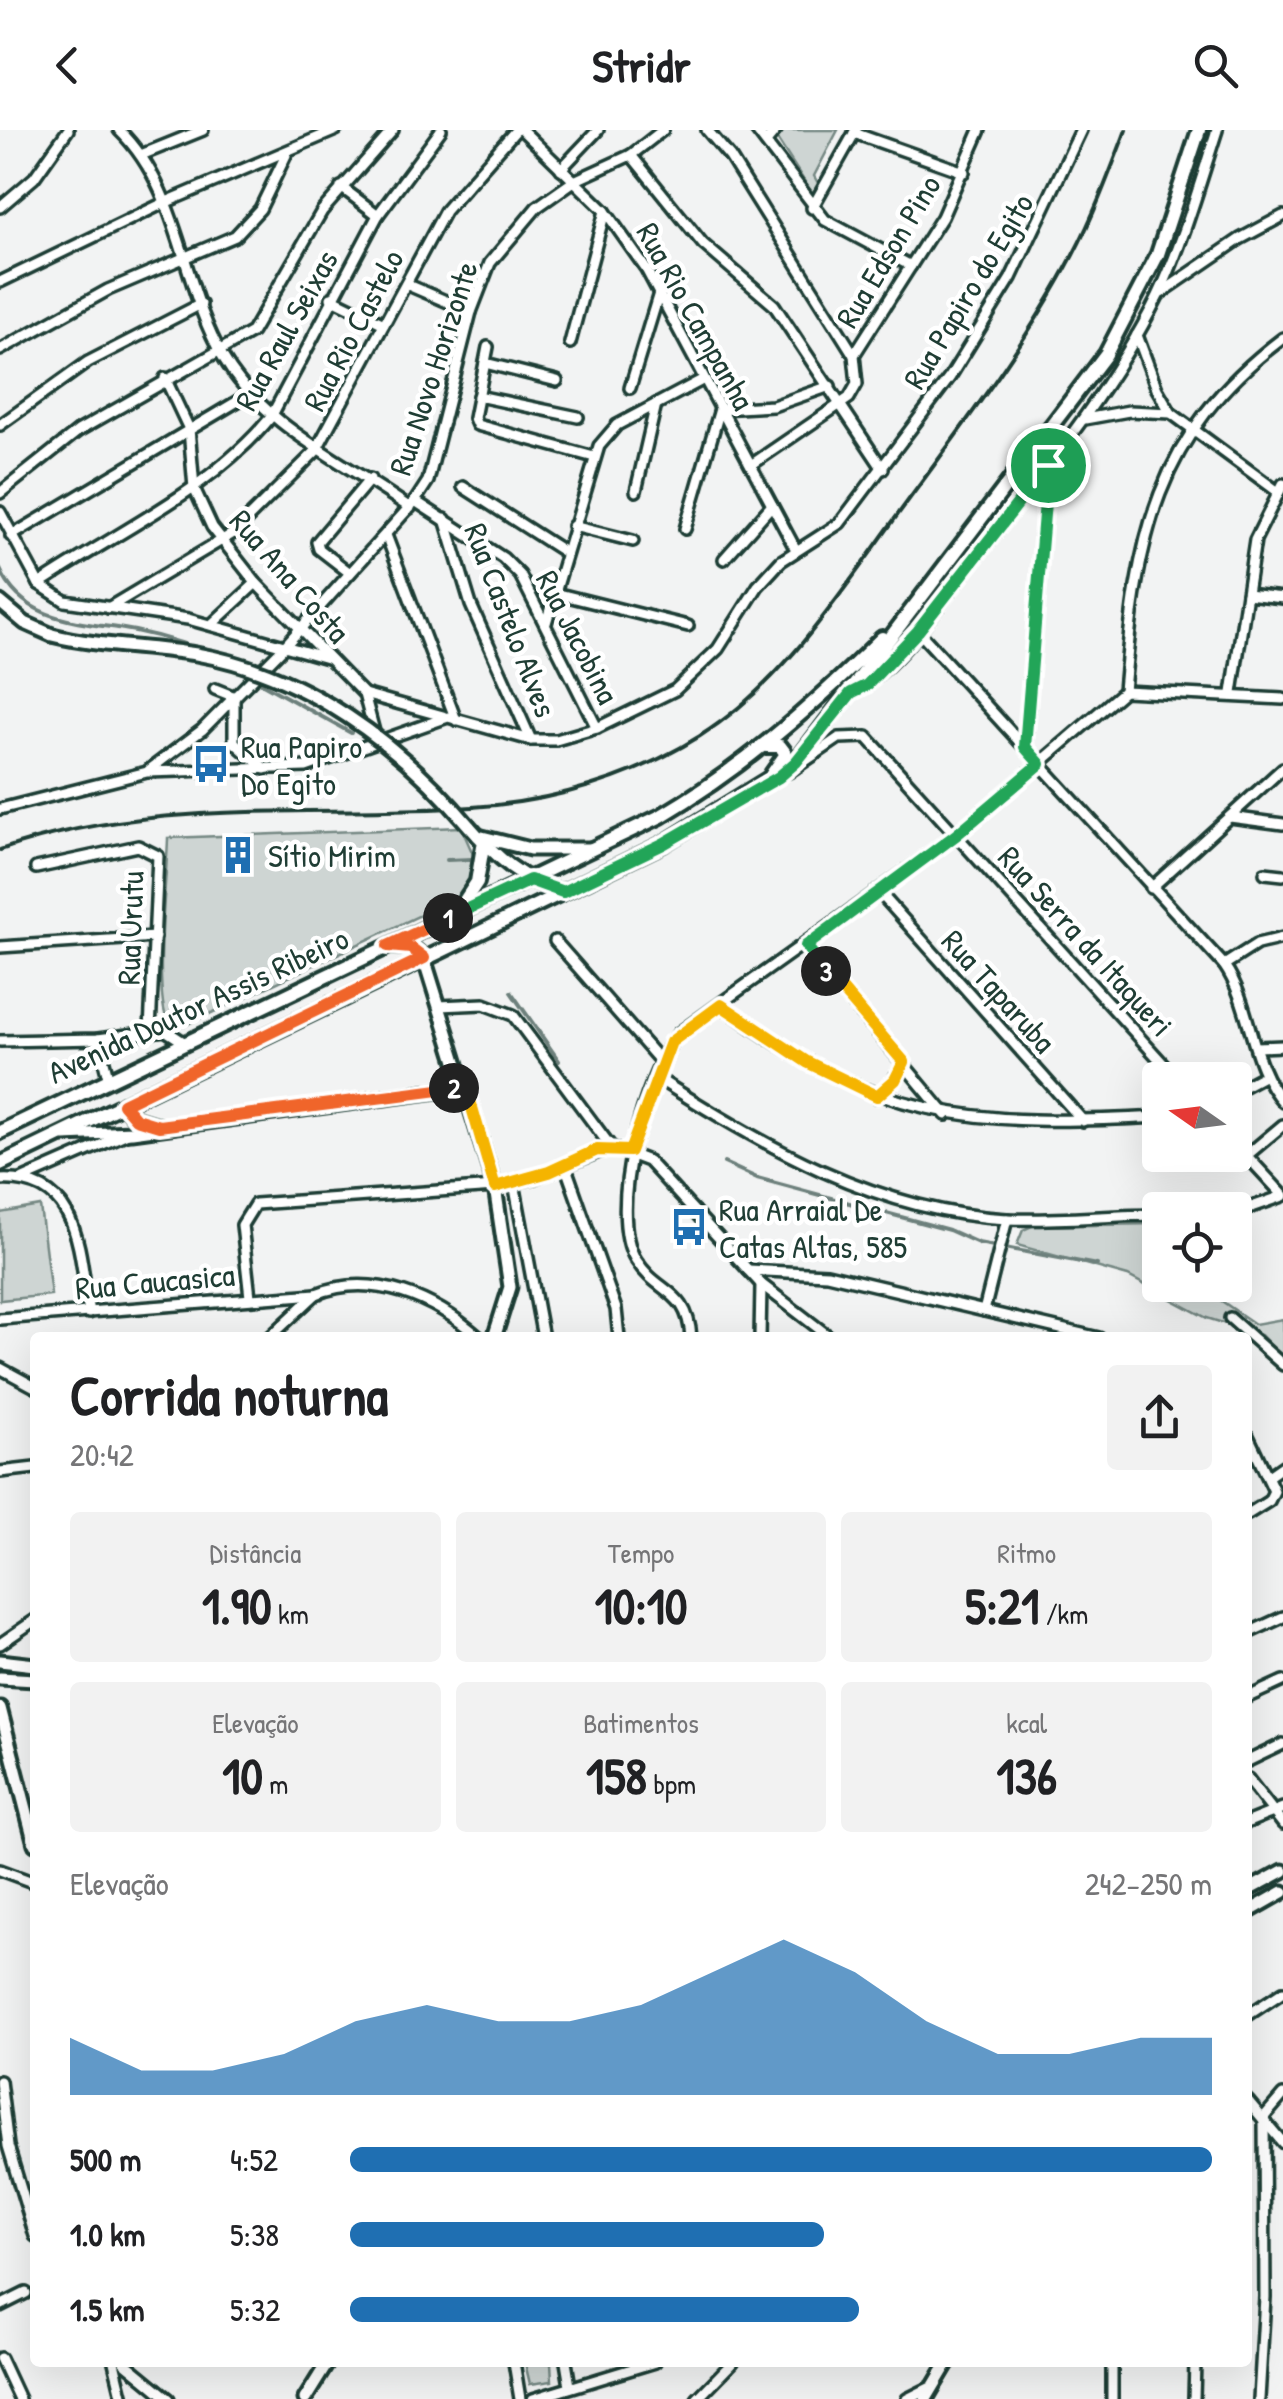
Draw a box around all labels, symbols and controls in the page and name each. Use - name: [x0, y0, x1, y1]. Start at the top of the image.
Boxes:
- text: Stridr: [592, 35, 691, 96]
- icon: back: [40, 38, 95, 93]
- icon: search: [1188, 38, 1243, 93]
- street label: Rua Edson Pino: [826, 167, 950, 335]
- street label: Rua Papiro do Egito: [893, 185, 1043, 397]
- street label: Rua Rio Campanha: [627, 215, 765, 417]
- street label: Rua Raul Seixas: [224, 242, 348, 418]
- street label: Rua Rio Castelo: [293, 242, 414, 418]
- street label: Rua Novo Horizonte: [378, 255, 488, 480]
- pin: [1006, 423, 1091, 508]
- icon: arrive: [1021, 438, 1076, 493]
- street label: Rua Ana Costa: [220, 500, 360, 652]
- street label: Rua Castelo Alves: [454, 517, 568, 723]
- street label: Rua Jacobina: [526, 563, 630, 711]
- place label: Rua Papiro Do Egito: [241, 725, 362, 805]
- bus stop icon: Rua Papiro Do Egito: [190, 743, 232, 785]
- building icon: Sítio Mirim: [217, 834, 259, 876]
- place label: Sítio Mirim: [268, 834, 396, 877]
- street label: Rua Serra da Itaqueri: [989, 837, 1183, 1045]
- street label: Rua Urutu: [107, 870, 153, 986]
- pin: 1: [423, 893, 473, 943]
- text: 1: [443, 899, 453, 937]
- street label: Avenida Doutor Assis Ribeiro: [41, 916, 355, 1094]
- street label: Rua Taparuba: [932, 920, 1066, 1062]
- pin: 3: [801, 946, 851, 996]
- text: 3: [820, 952, 832, 990]
- north arrow: [1142, 1062, 1252, 1172]
- map controls: [1142, 1062, 1252, 1302]
- pin: 2: [429, 1063, 479, 1113]
- text: 2: [447, 1069, 461, 1107]
- place label: Rua Arraial De Catas Altas, 585: [719, 1188, 907, 1268]
- button: locate: [1142, 1192, 1252, 1302]
- bus stop icon: Rua Arraial De Catas Altas, 585: [668, 1206, 710, 1248]
- street label: Rua Caucasica: [74, 1253, 236, 1309]
- text: Corrida noturna: [70, 1358, 388, 1432]
- button: share: [1107, 1365, 1212, 1470]
- text: 20:42: [70, 1433, 134, 1476]
- text: Distância: [209, 1534, 301, 1572]
- text: Tempo: [608, 1534, 674, 1572]
- text: Ritmo: [997, 1534, 1056, 1572]
- text: 1.90: [202, 1572, 272, 1640]
- text: 10:10: [595, 1572, 687, 1640]
- text: 5:21: [965, 1572, 1039, 1640]
- text: km: [272, 1595, 309, 1633]
- text: /km: [1039, 1595, 1088, 1633]
- text: Elevação: [212, 1704, 298, 1742]
- text: Batimentos: [583, 1704, 699, 1742]
- text: kcal: [1006, 1704, 1047, 1742]
- text: 10: [222, 1742, 263, 1810]
- text: 158: [586, 1742, 647, 1810]
- text: 136: [996, 1742, 1057, 1810]
- text: m: [263, 1765, 288, 1803]
- text: bpm: [647, 1765, 696, 1803]
- text: Elevação: [70, 1862, 169, 1905]
- text: 242–250 m: [1085, 1862, 1212, 1905]
- text: 500 m: [70, 2138, 141, 2181]
- text: 4:52: [230, 2138, 278, 2181]
- text: 1.0 km: [70, 2213, 145, 2256]
- text: 5:38: [230, 2213, 279, 2256]
- text: 1.5 km: [70, 2288, 144, 2331]
- text: 5:32: [230, 2288, 280, 2331]

